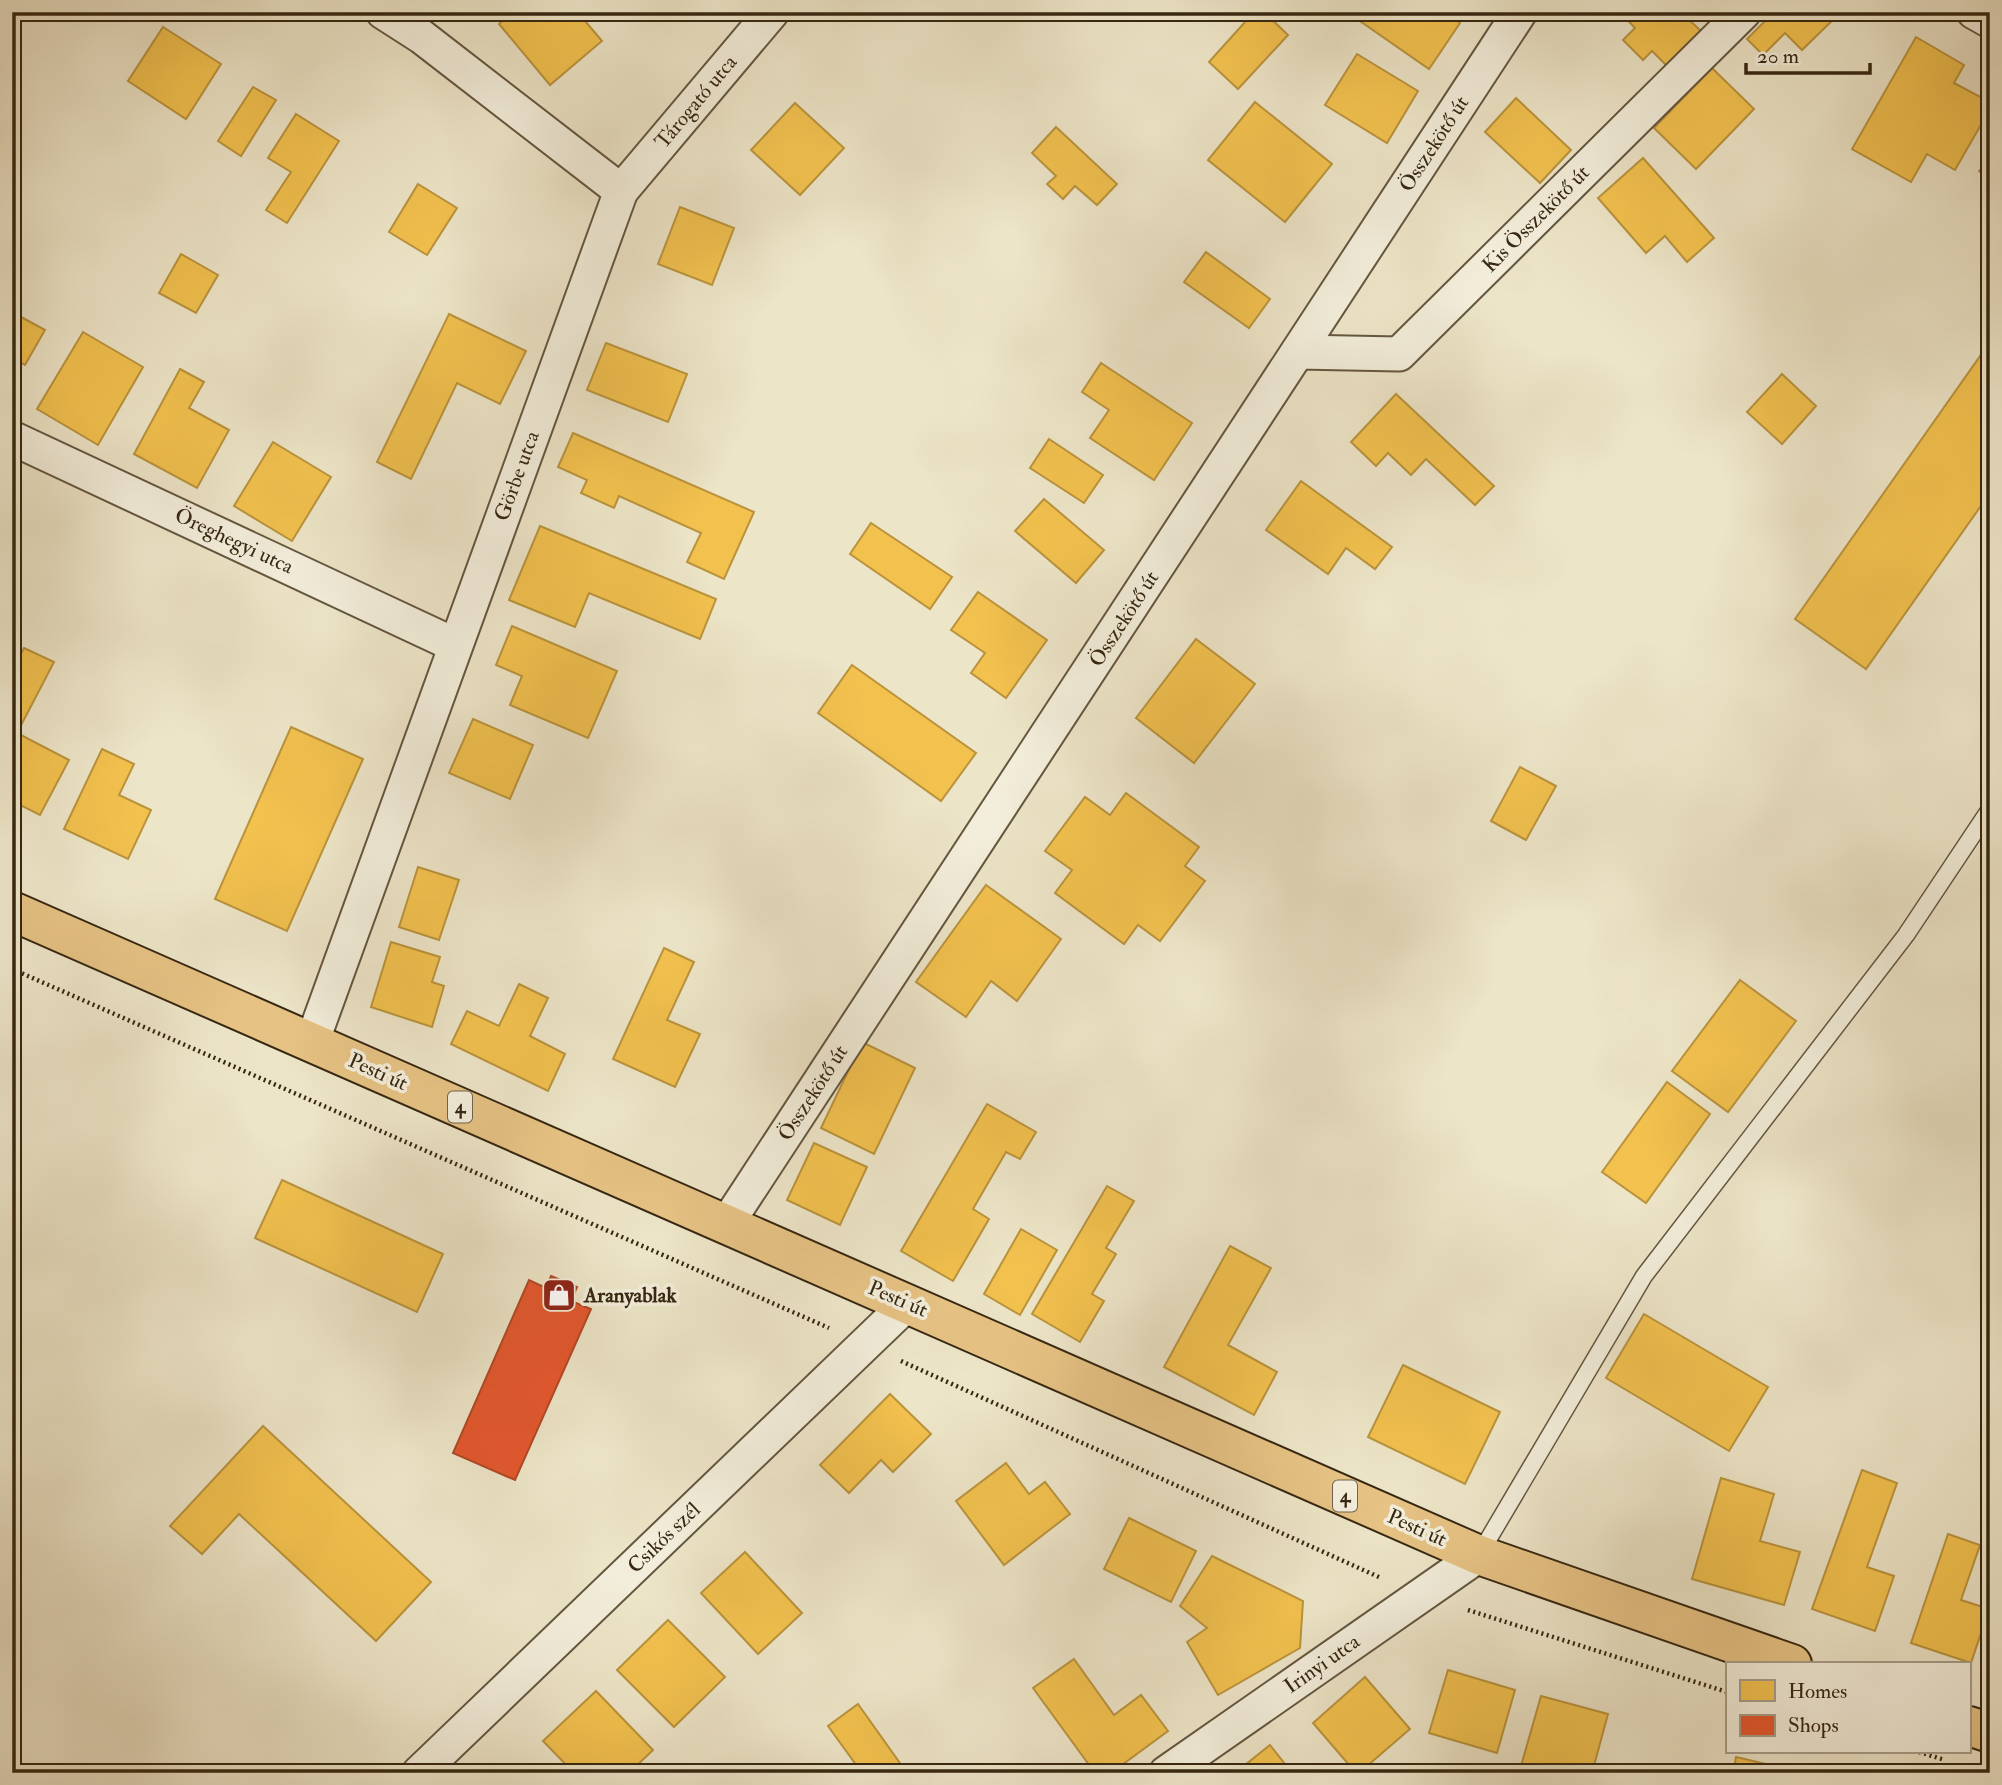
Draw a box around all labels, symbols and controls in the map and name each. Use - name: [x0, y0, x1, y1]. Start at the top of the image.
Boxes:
- scale bar: [1746, 32, 1871, 76]
- text: 20 m: [1757, 43, 1799, 70]
- street label: Tárogató utca: [649, 49, 743, 155]
- street label: Összekötő út: [1393, 91, 1475, 197]
- street label: Kis Összekötő út: [1477, 159, 1596, 278]
- street label: Görbe utca: [488, 427, 546, 525]
- street label: Öreghegyi utca: [170, 502, 298, 580]
- street label: Összekötő út: [1083, 566, 1165, 672]
- street label: Összekötő út: [772, 1040, 854, 1146]
- street label: Pesti út: [344, 1047, 412, 1097]
- road number: 4: [448, 1092, 472, 1122]
- street label: Pesti út: [864, 1274, 932, 1324]
- shop icon: Aranyablak: [540, 1276, 578, 1314]
- place label: Aranyablak: [583, 1282, 677, 1309]
- road number: 4: [1333, 1480, 1357, 1512]
- street label: Csikós szél: [622, 1496, 707, 1579]
- street label: Pesti út: [1383, 1503, 1451, 1553]
- street label: Irinyi utca: [1279, 1628, 1365, 1700]
- legend: [1726, 1662, 1970, 1754]
- text: Homes: [1788, 1678, 1847, 1705]
- text: Shops: [1788, 1712, 1839, 1739]

